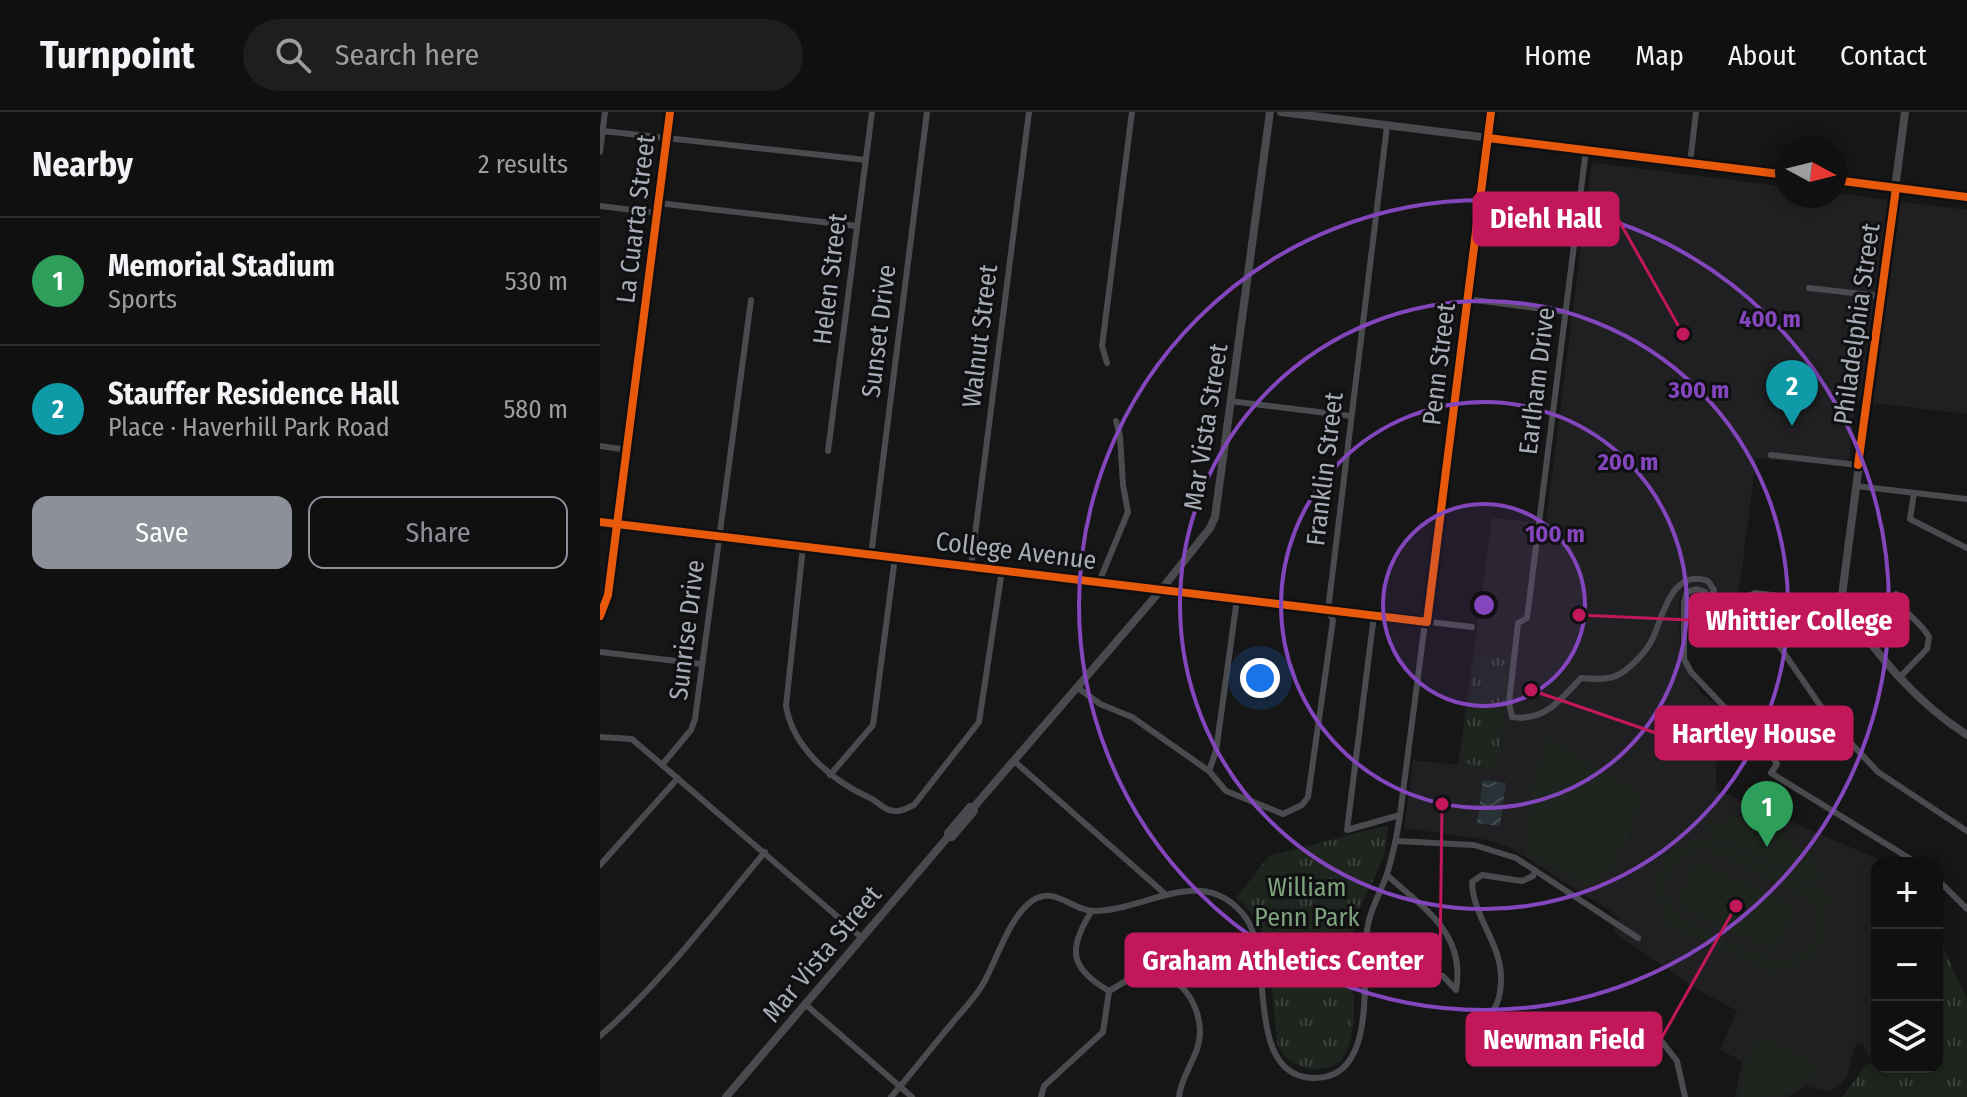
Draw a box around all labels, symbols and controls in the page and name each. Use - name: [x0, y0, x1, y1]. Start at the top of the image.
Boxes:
- search box: [243, 19, 803, 91]
- text: Turnpoint: [40, 32, 195, 78]
- icon: search: [271, 33, 315, 77]
- text: Search here: [335, 37, 479, 73]
- text: Home: [1524, 39, 1591, 72]
- text: Map: [1635, 39, 1684, 72]
- text: About: [1728, 39, 1796, 72]
- text: Contact: [1840, 39, 1927, 72]
- street label: La Cuarta Street: [610, 133, 662, 305]
- north arrow: [1775, 136, 1847, 208]
- text: Nearby: [32, 144, 133, 185]
- text: 2 results: [478, 149, 568, 180]
- callout: Diehl Hall: [1474, 193, 1618, 245]
- text: Diehl Hall: [1490, 202, 1602, 235]
- street label: Helen Street: [807, 211, 853, 346]
- street label: Philadelphia Street: [1828, 221, 1887, 427]
- text: Memorial Stadium: [108, 248, 335, 284]
- street label: Walnut Street: [956, 262, 1004, 409]
- street label: Sunset Drive: [855, 263, 903, 399]
- text: 1: [53, 266, 64, 297]
- text: 530 m: [505, 266, 568, 297]
- text: Sports: [108, 284, 177, 315]
- street label: Penn Street: [1416, 301, 1462, 427]
- text: 400 m: [1739, 305, 1801, 333]
- street label: Earlham Drive: [1513, 306, 1561, 456]
- street label: Mar Vista Street: [1178, 341, 1235, 513]
- pin: 2: [1766, 360, 1818, 426]
- text: Stauffer Residence Hall: [108, 376, 399, 412]
- text: 300 m: [1668, 376, 1729, 404]
- street label: Franklin Street: [1300, 390, 1350, 548]
- text: 2: [52, 394, 64, 425]
- text: 580 m: [503, 394, 568, 425]
- text: Place · Haverhill Park Road: [108, 412, 390, 443]
- text: 200 m: [1597, 448, 1658, 476]
- button: Save: [32, 496, 292, 569]
- button: Share: [308, 496, 568, 569]
- text: 100 m: [1525, 520, 1585, 548]
- street label: College Avenue: [934, 526, 1098, 576]
- street label: Sunrise Drive: [663, 558, 711, 702]
- centre of rings: [1470, 591, 1498, 619]
- callout: Whittier College: [1690, 594, 1908, 646]
- text: Whittier College: [1706, 604, 1892, 637]
- your location: [1240, 658, 1280, 698]
- callout: Hartley House: [1656, 707, 1852, 759]
- text: Hartley House: [1672, 717, 1836, 750]
- pin: 1: [1741, 781, 1793, 847]
- map controls: [1871, 857, 1943, 1073]
- button: +: [1871, 857, 1943, 929]
- park label: William Penn Park: [1254, 872, 1361, 933]
- street label: Mar Vista Street: [756, 879, 888, 1028]
- button: −: [1871, 929, 1943, 1001]
- callout: Graham Athletics Center: [1126, 934, 1440, 986]
- text: Graham Athletics Center: [1142, 944, 1424, 977]
- button: layers: [1871, 1001, 1943, 1073]
- callout: Newman Field: [1467, 1013, 1661, 1065]
- text: Newman Field: [1483, 1023, 1645, 1056]

